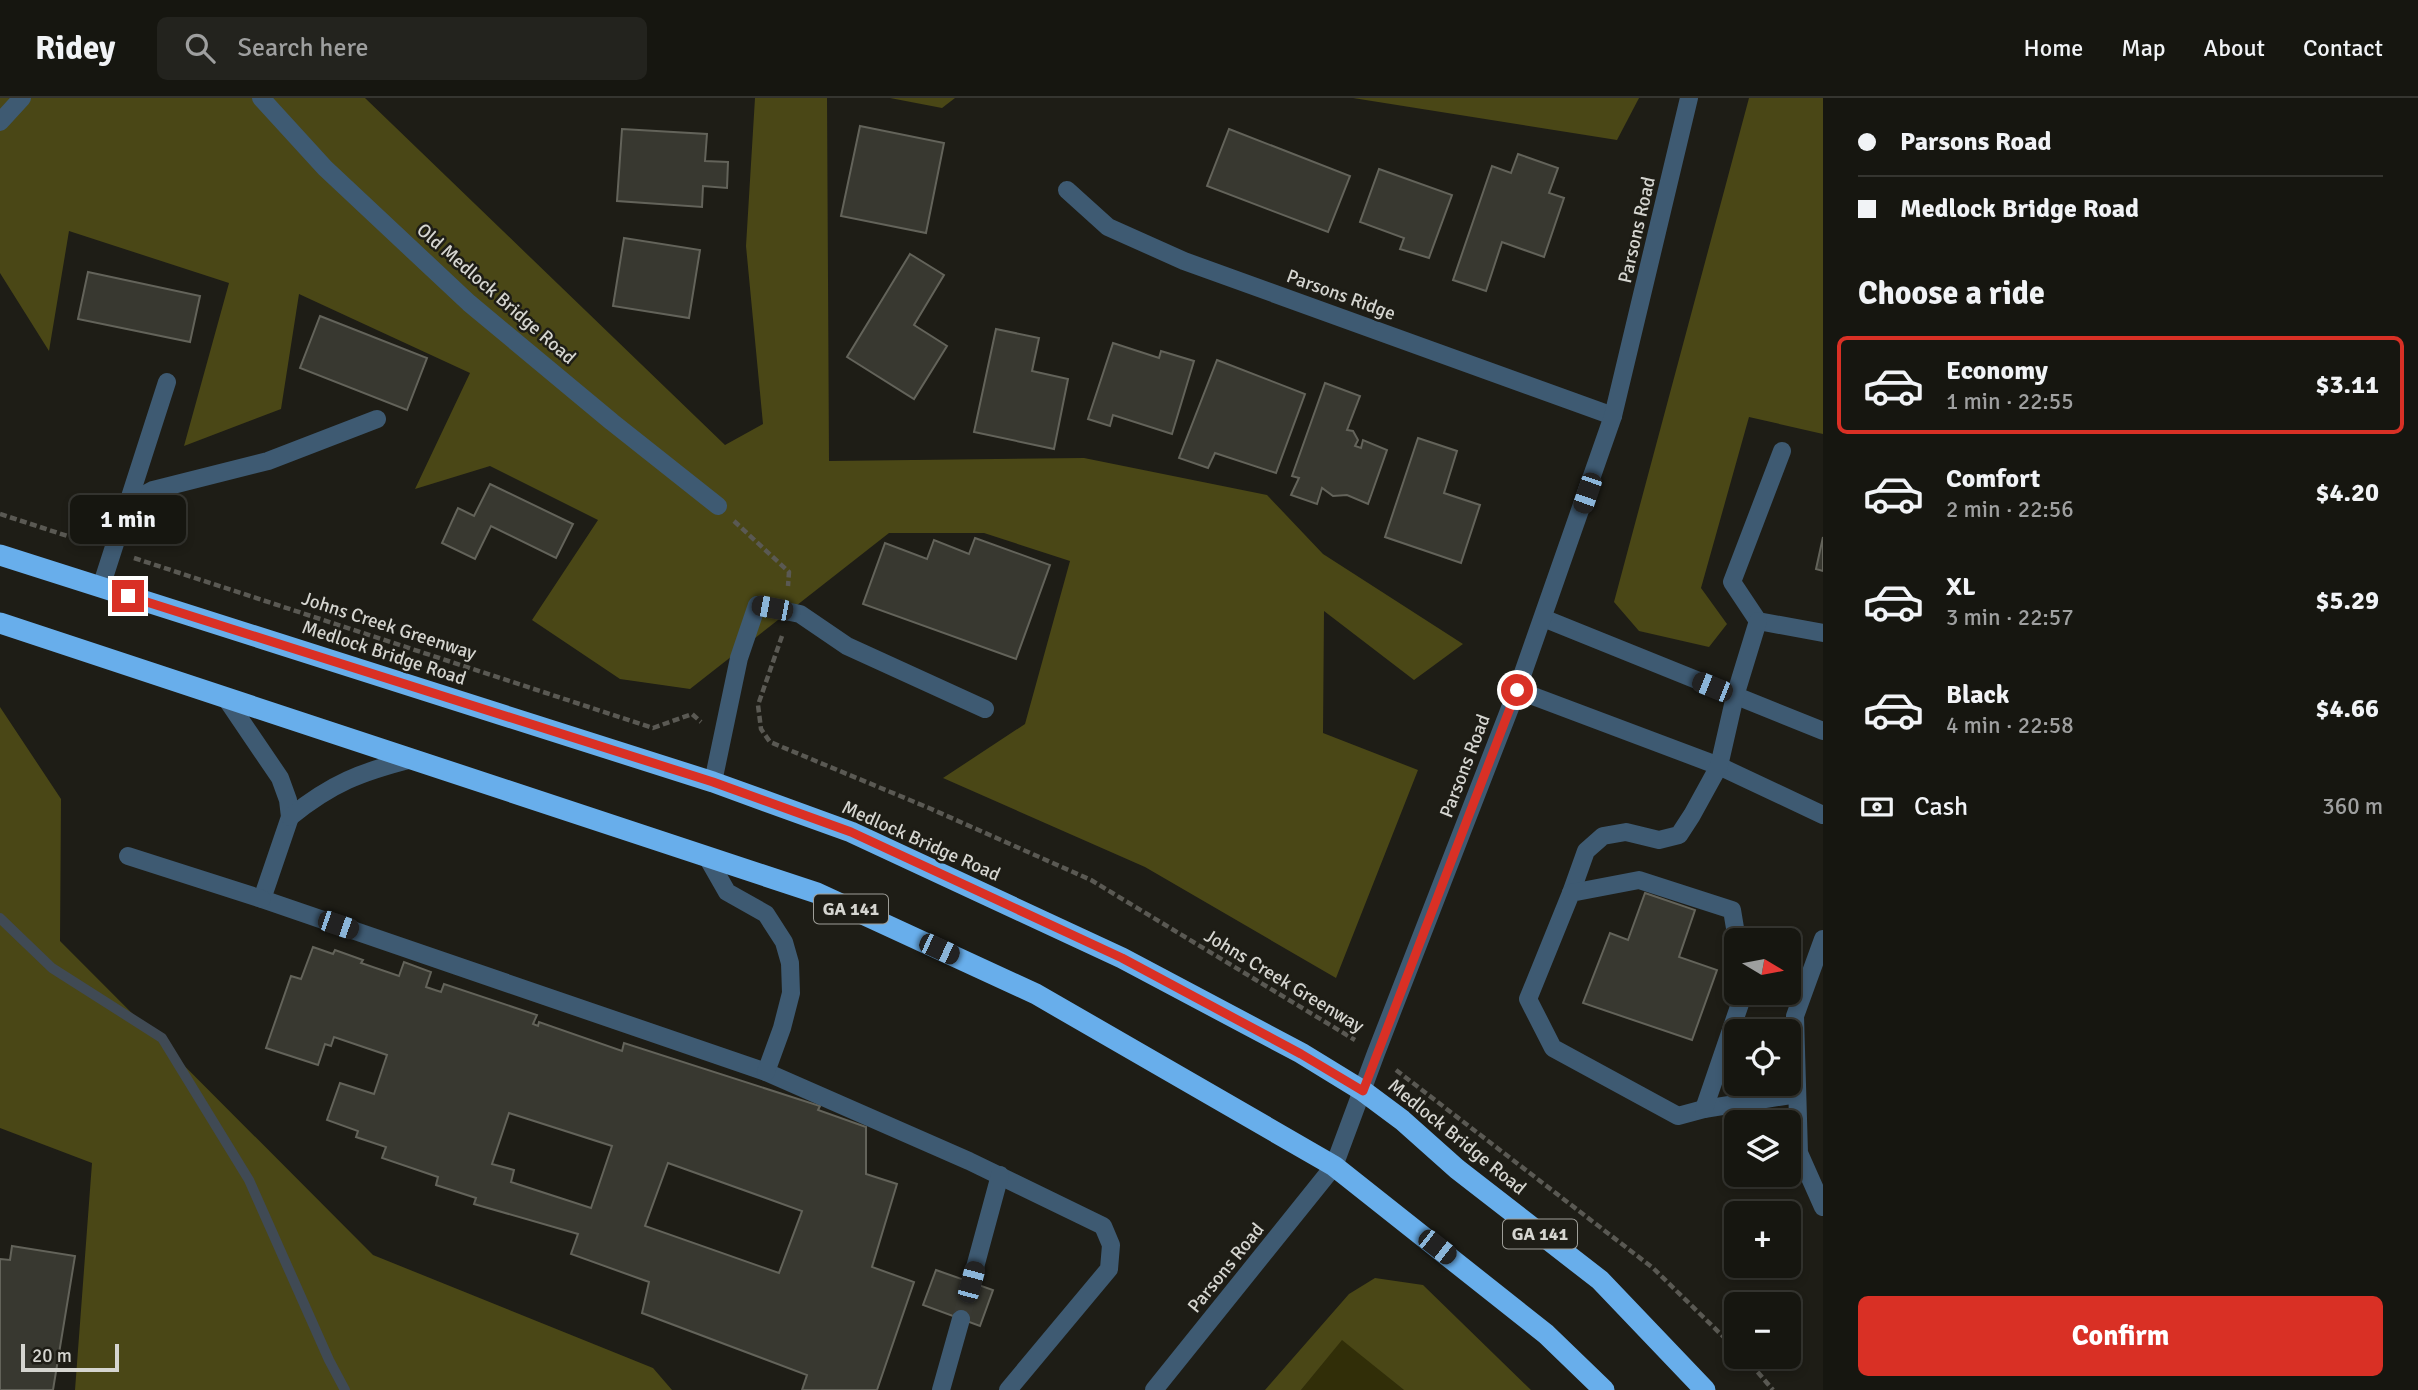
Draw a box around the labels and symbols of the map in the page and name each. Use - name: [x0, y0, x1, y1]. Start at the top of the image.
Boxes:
- street label: Parsons Road: [1613, 174, 1661, 286]
- street label: Old Medlock Bridge Road: [411, 218, 581, 370]
- street label: Parsons Ridge: [1283, 264, 1399, 326]
- car: [1571, 470, 1604, 516]
- callout: 1 min: [70, 494, 186, 544]
- route end: [112, 580, 144, 612]
- street label: Johns Creek Greenway: [299, 586, 479, 666]
- car: [750, 594, 795, 622]
- street label: Medlock Bridge Road: [299, 615, 469, 691]
- car: [1689, 669, 1736, 705]
- route start: [1501, 674, 1533, 706]
- street label: Parsons Road: [1434, 711, 1496, 821]
- street label: Medlock Bridge Road: [838, 795, 1004, 887]
- road number: GA 141: [814, 894, 888, 924]
- car: [315, 908, 362, 942]
- street label: Johns Creek Greenway: [1200, 924, 1368, 1038]
- north arrow: [1724, 928, 1801, 1004]
- car: [916, 931, 963, 967]
- street label: Medlock Bridge Road: [1383, 1074, 1531, 1200]
- street label: Parsons Road: [1182, 1218, 1270, 1318]
- road number: GA 141: [1503, 1219, 1577, 1248]
- car: [1414, 1226, 1461, 1268]
- car: [956, 1259, 987, 1305]
- scale bar: [21, 1341, 119, 1373]

